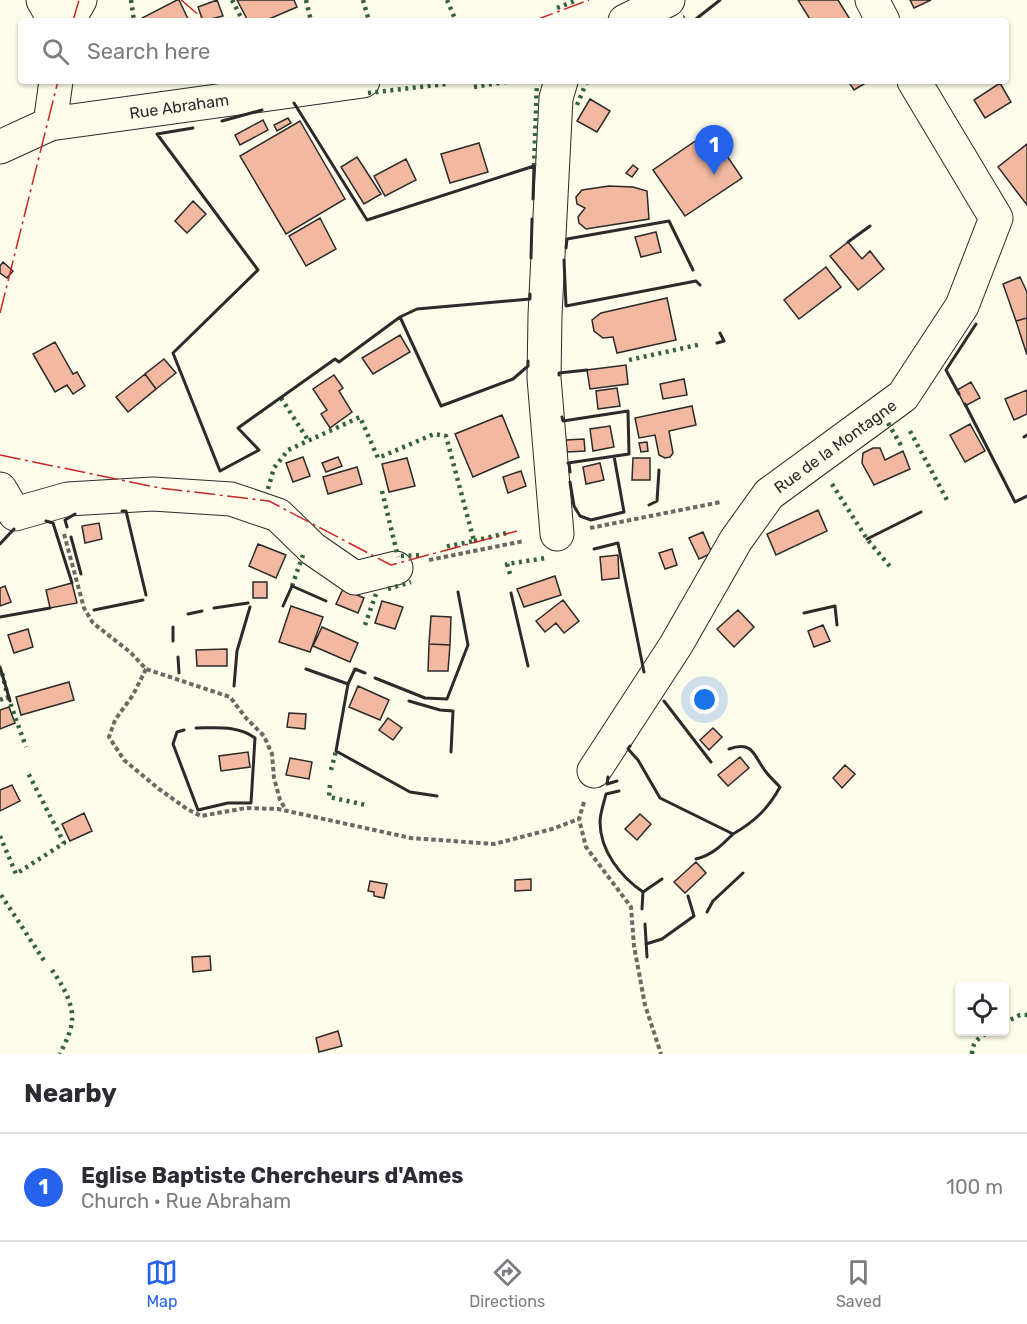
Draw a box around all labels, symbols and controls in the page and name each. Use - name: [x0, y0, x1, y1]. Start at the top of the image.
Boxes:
- search box: [18, 18, 1009, 84]
- icon: search: [39, 35, 72, 68]
- text: Search here: [87, 38, 210, 65]
- street label: Rue Abraham: [128, 90, 230, 123]
- pin: 1: [694, 126, 734, 175]
- street label: Rue de la Montagne: [770, 396, 900, 497]
- your location: [690, 685, 719, 714]
- map controls: [955, 982, 1009, 1036]
- button: locate: [955, 982, 1009, 1036]
- text: Nearby: [24, 1078, 117, 1109]
- text: Eglise Baptiste Chercheurs d'Ames: [81, 1162, 463, 1189]
- text: 1: [39, 1175, 48, 1199]
- text: 100 m: [946, 1175, 1003, 1199]
- text: Church · Rue Abraham: [81, 1189, 291, 1213]
- tab: Map: [145, 1256, 178, 1311]
- tab: Directions: [469, 1256, 545, 1311]
- tab: Saved: [836, 1256, 882, 1311]

